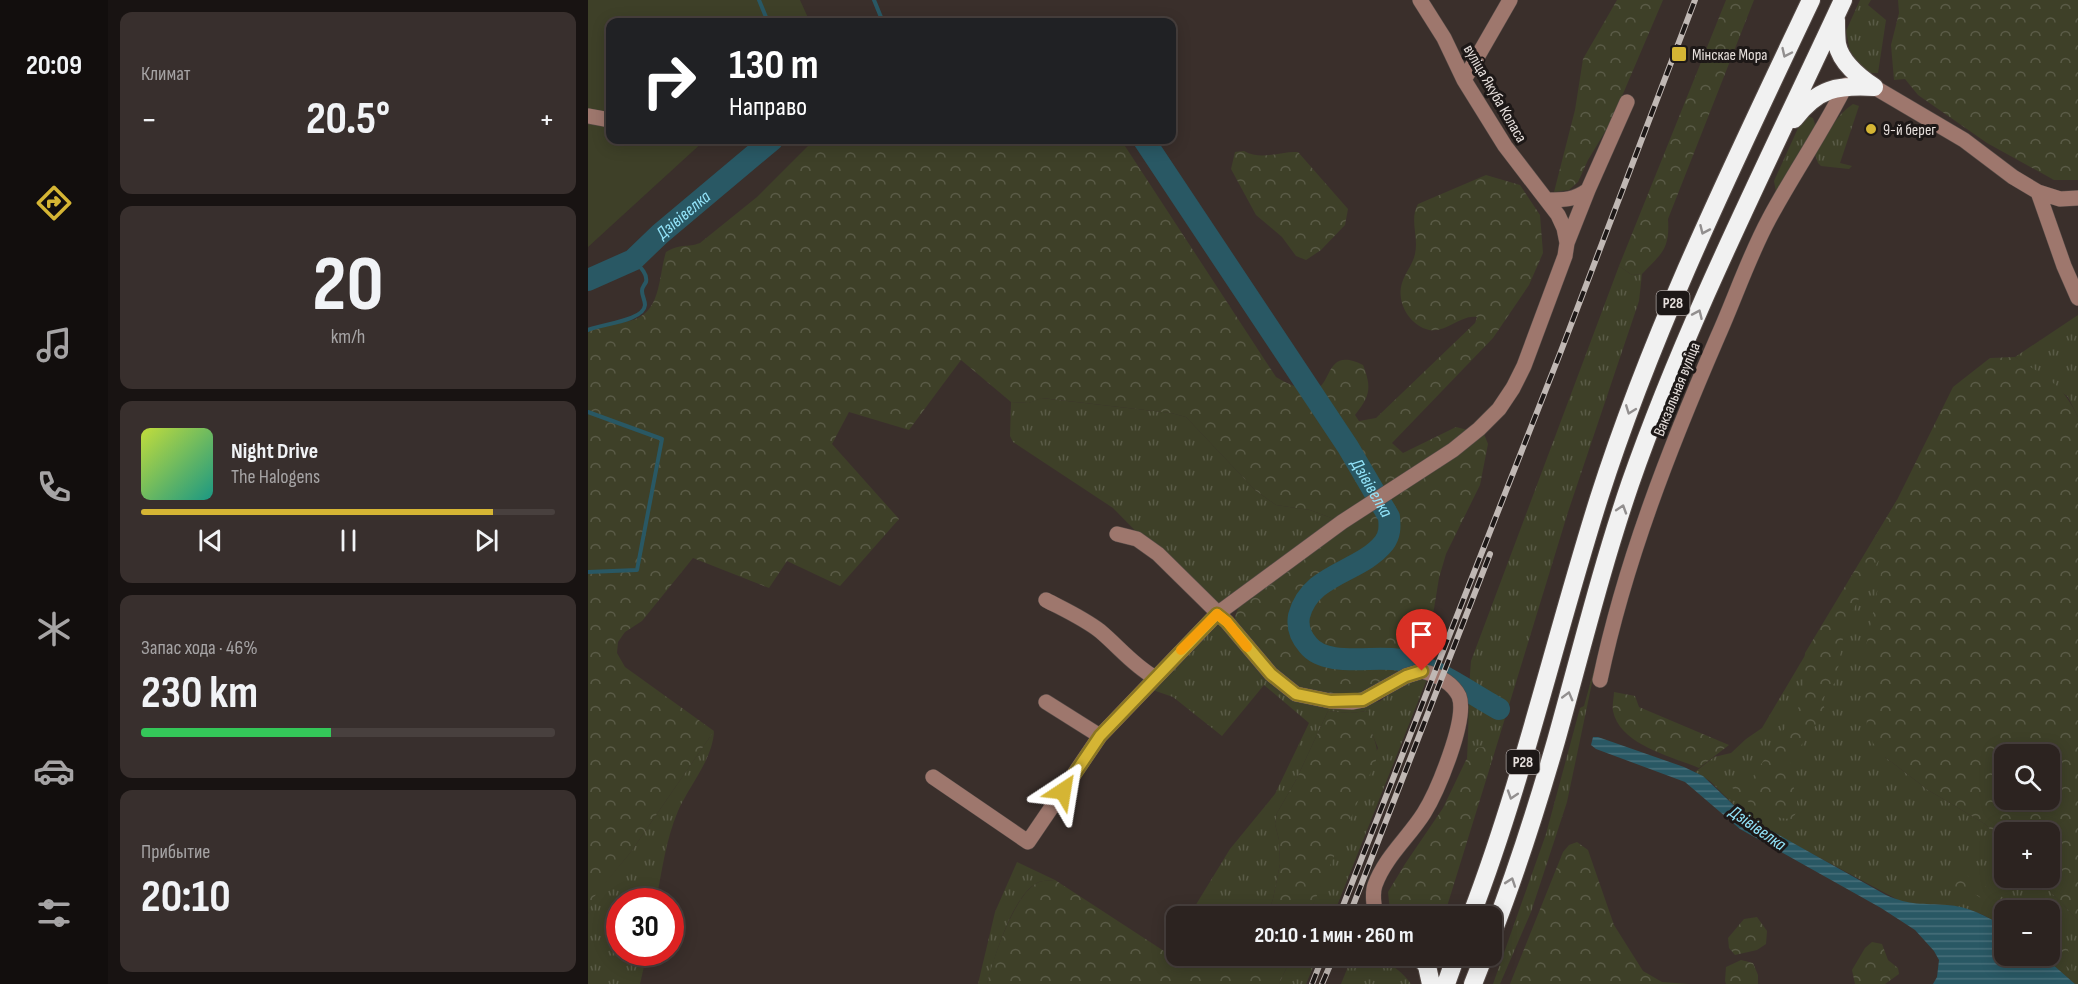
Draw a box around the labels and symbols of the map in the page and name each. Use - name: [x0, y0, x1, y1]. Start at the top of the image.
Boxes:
- street label: вуліца Якуба Коласа: [1459, 41, 1530, 146]
- marker: Мінскае Мора: [1670, 45, 1688, 63]
- place label: Мінскае Мора: [1692, 46, 1767, 65]
- one-way arrow: [1781, 46, 1793, 57]
- place label: 9-й берег: [1883, 121, 1936, 140]
- marker: 9-й берег: [1864, 122, 1878, 136]
- water label: Дзівівелка: [651, 186, 715, 244]
- one-way arrow: [1699, 223, 1711, 234]
- road number: Р28: [1656, 291, 1690, 315]
- one-way arrow: [1691, 309, 1703, 320]
- street label: Вакзальная вуліца: [1650, 340, 1705, 439]
- one-way arrow: [1625, 404, 1637, 415]
- water label: Дзівівелка: [1346, 454, 1397, 522]
- one-way arrow: [1615, 504, 1627, 515]
- pin: [1396, 609, 1447, 671]
- one-way arrow: [1561, 691, 1573, 702]
- road number: Р28: [1506, 750, 1540, 774]
- position arrow: [1031, 759, 1095, 823]
- one-way arrow: [1507, 789, 1519, 800]
- water label: Дзівівелка: [1725, 801, 1791, 856]
- one-way arrow: [1503, 877, 1516, 888]
- speed limit sign: 30: [606, 888, 684, 966]

